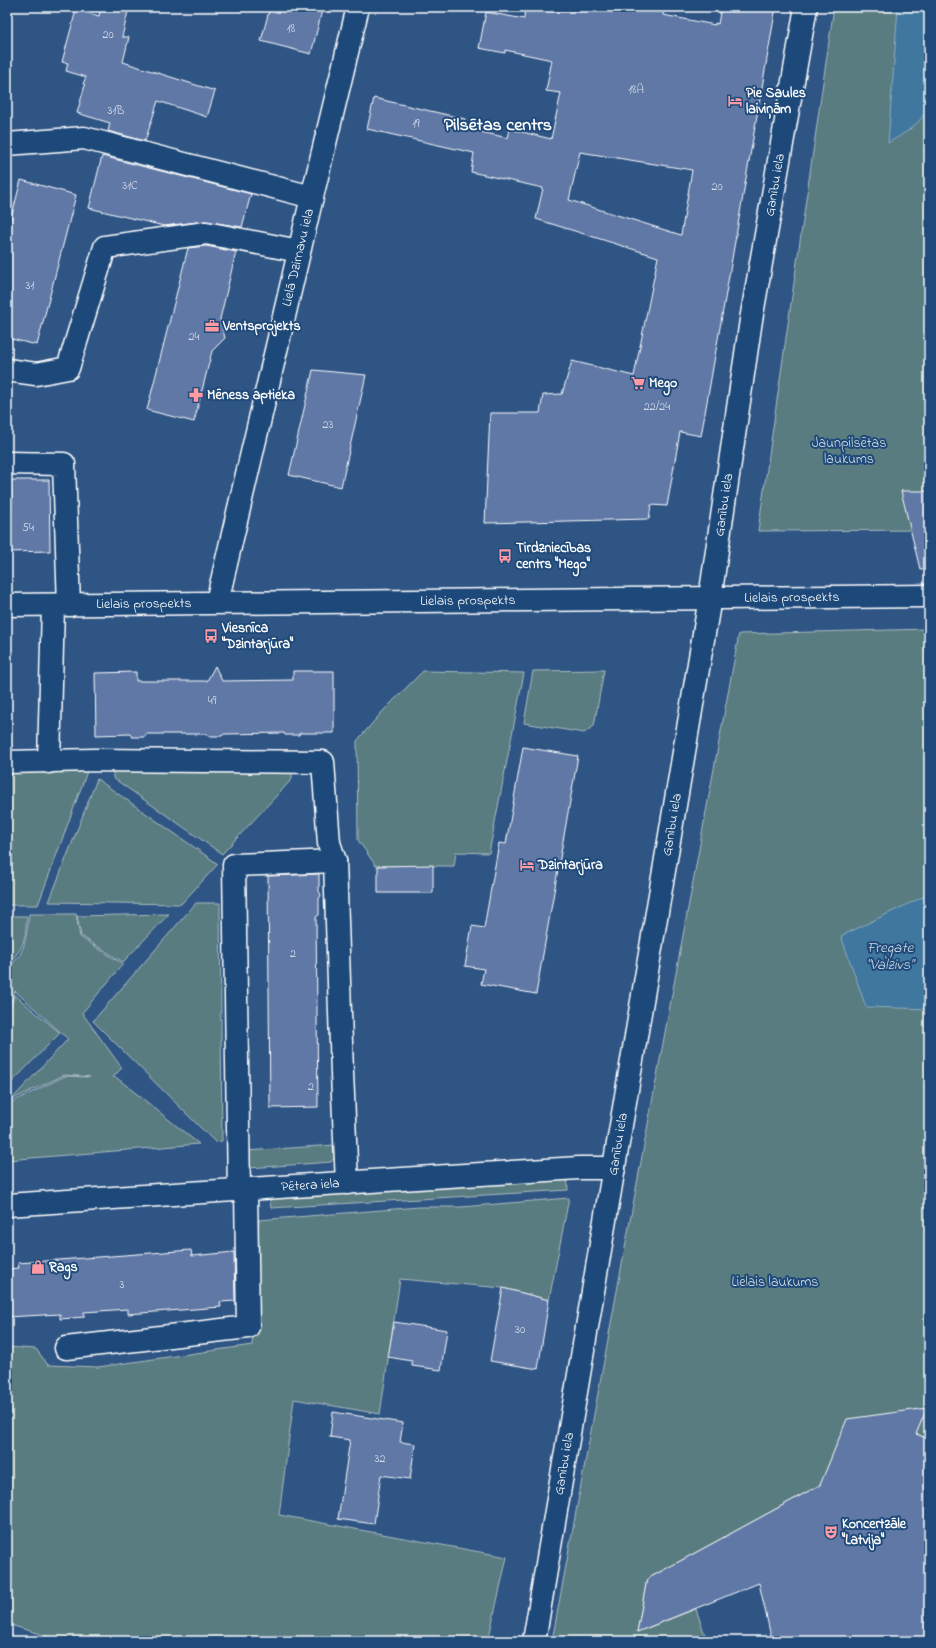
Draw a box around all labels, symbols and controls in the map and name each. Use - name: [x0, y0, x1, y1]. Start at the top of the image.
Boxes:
- house number: 18: [287, 20, 296, 38]
- house number: 20: [102, 26, 114, 44]
- house number: 18A: [628, 81, 644, 99]
- place label: Pie Saules laiviņām: [746, 83, 806, 120]
- hotel icon: Pie Saules laiviņām: [727, 93, 743, 109]
- house number: 31B: [108, 102, 124, 120]
- district label: Pilsētas centrs: [444, 113, 552, 139]
- house number: 19: [412, 115, 420, 133]
- street label: Ganību iela: [759, 152, 791, 218]
- house number: 31C: [122, 177, 138, 195]
- house number: 20: [711, 178, 723, 196]
- street label: Lielā Dzirnavu iela: [276, 206, 319, 308]
- house number: 31: [26, 277, 35, 295]
- place label: Ventsprojekts: [222, 316, 301, 337]
- office icon: Ventsprojekts: [204, 318, 220, 334]
- house number: 24: [189, 328, 200, 346]
- place label: Mego: [649, 373, 677, 396]
- supermarket icon: Mego: [630, 375, 646, 391]
- place label: Mēness aptieka: [207, 385, 295, 406]
- pharmacy icon: Mēness aptieka: [188, 387, 204, 403]
- house number: 22/24: [644, 398, 670, 416]
- house number: 23: [323, 416, 334, 434]
- park label: Jaunpilsētas laukums: [812, 433, 886, 470]
- street label: Ganību iela: [709, 472, 739, 538]
- house number: 54: [22, 519, 34, 537]
- place label: Tirdzniecības centrs "Mego": [516, 538, 591, 577]
- bus stop icon: Tirdzniecības centrs "Mego": [497, 548, 513, 564]
- street label: Lielais prospekts: [744, 586, 840, 608]
- street label: Lielais prospekts: [420, 590, 516, 611]
- street label: Lielais prospekts: [96, 593, 192, 615]
- place label: Viesnīca "Dzintarjūra": [221, 618, 294, 655]
- bus stop icon: Viesnīca "Dzintarjūra": [203, 628, 219, 644]
- house number: 49: [208, 692, 217, 710]
- street label: Ganību iela: [656, 792, 687, 858]
- place label: Dzintarjūra: [537, 855, 603, 876]
- hotel icon: Dzintarjūra: [519, 857, 535, 873]
- water label: Fregate “Valzivs”: [866, 937, 916, 976]
- house number: 2: [290, 945, 296, 963]
- house number: 2: [308, 1078, 314, 1096]
- street label: Ganību iela: [602, 1111, 633, 1177]
- street label: Pētera iela: [280, 1173, 340, 1197]
- place label: Rags: [48, 1257, 78, 1280]
- shop icon: Rags: [30, 1259, 46, 1275]
- park label: Lielais laukums: [732, 1272, 819, 1293]
- house number: 3: [120, 1276, 125, 1294]
- house number: 30: [515, 1321, 525, 1339]
- street label: Ganību iela: [548, 1431, 580, 1497]
- house number: 32: [375, 1450, 385, 1468]
- place label: Koncertzāle "Latvija": [841, 1514, 907, 1551]
- theatre icon: Koncertzāle "Latvija": [823, 1524, 839, 1540]

